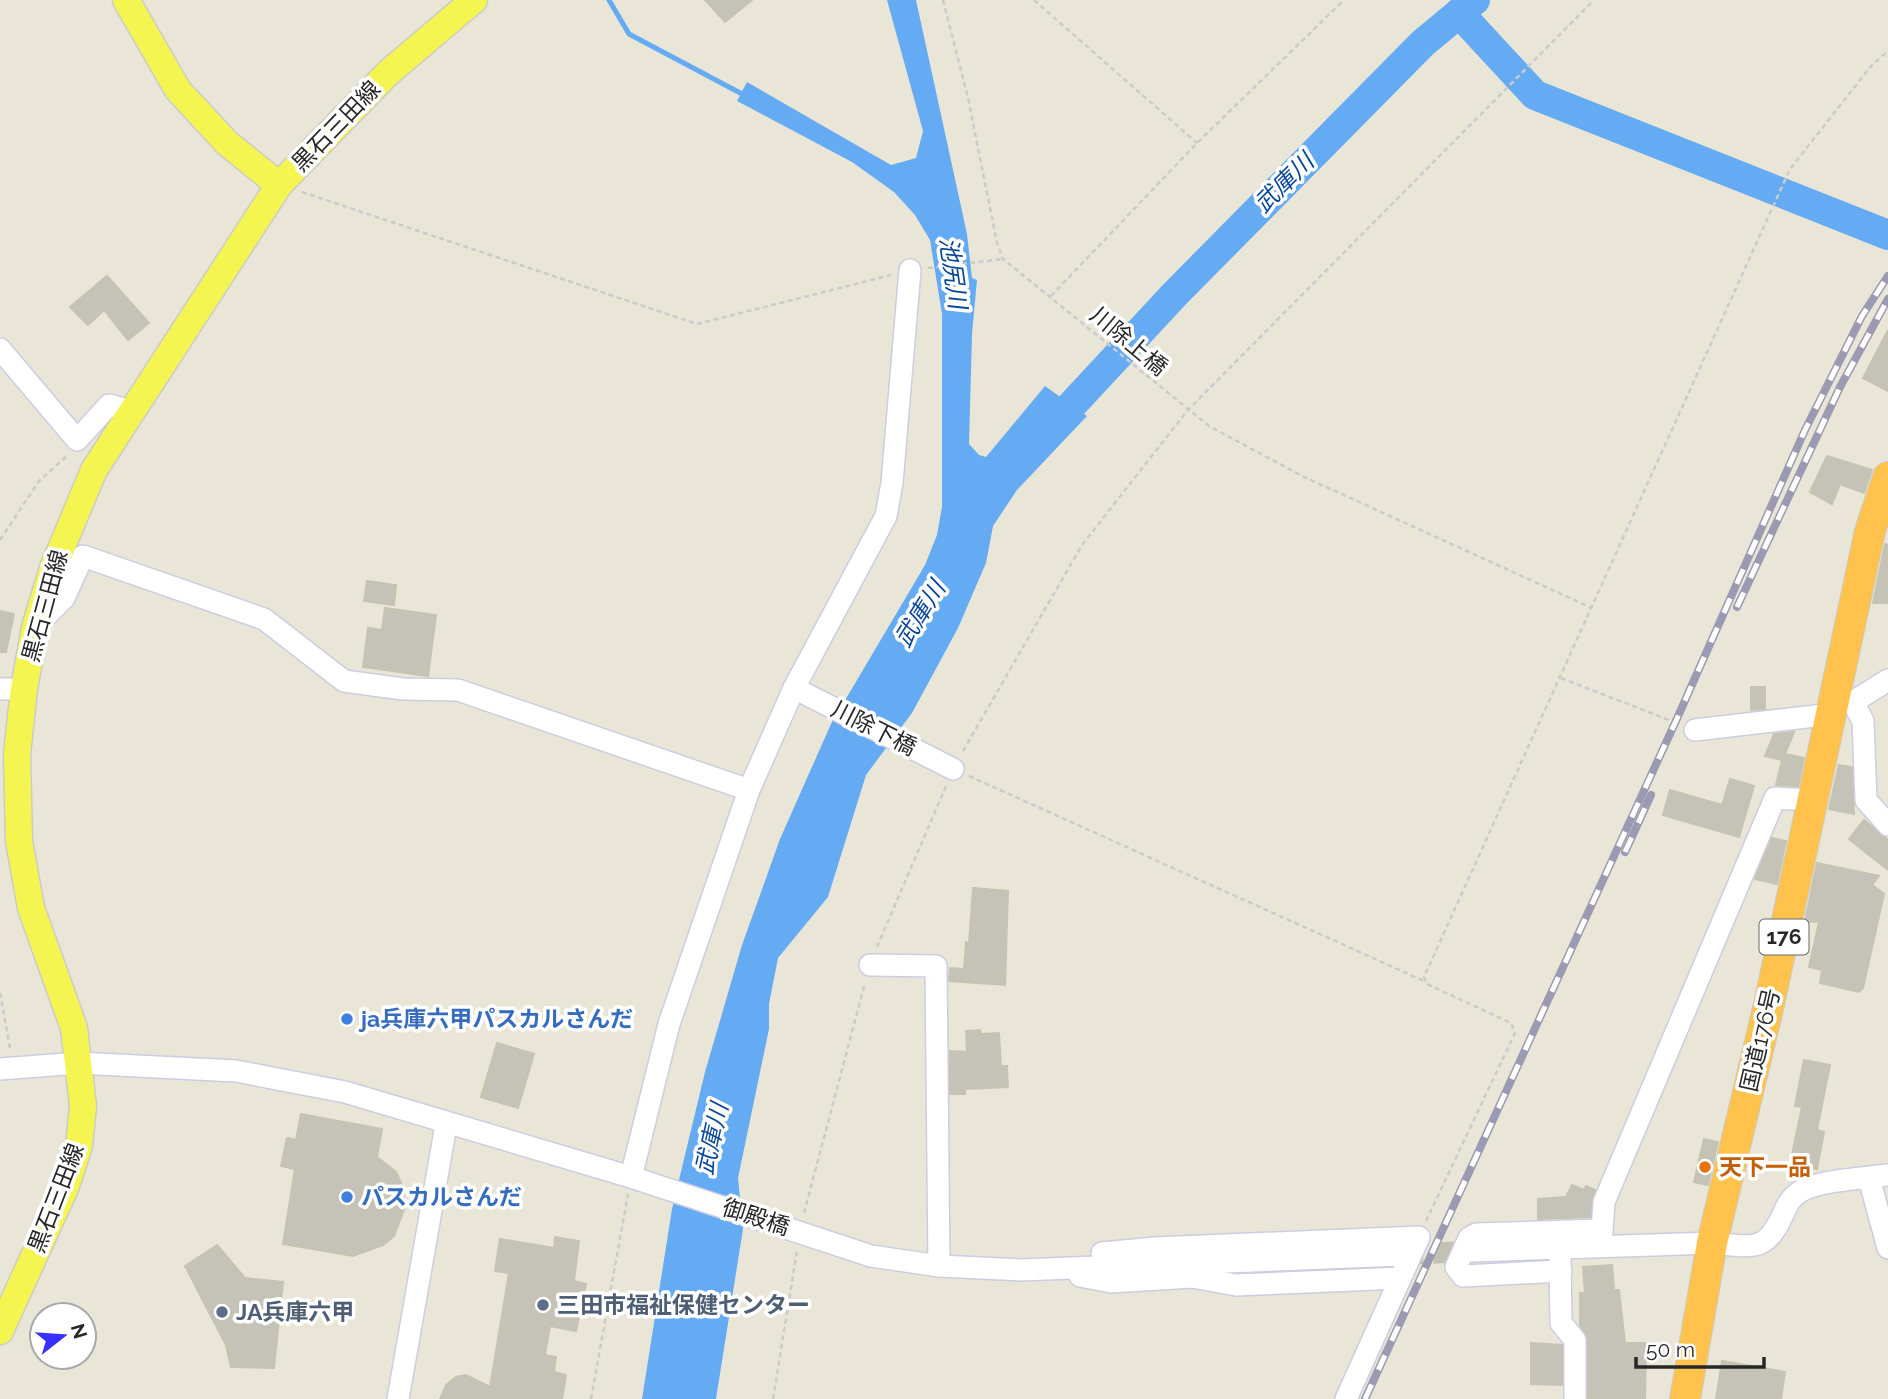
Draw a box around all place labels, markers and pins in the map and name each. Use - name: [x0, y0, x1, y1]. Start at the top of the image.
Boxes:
- place label: ja兵庫六甲パスカルさんだ: [358, 1005, 633, 1032]
- marker: ja兵庫六甲パスカルさんだ: [339, 1011, 355, 1027]
- place label: 天下一品: [1719, 1153, 1811, 1180]
- marker: 天下一品: [1697, 1159, 1713, 1175]
- place label: パスカルさんだ: [361, 1183, 522, 1210]
- marker: パスカルさんだ: [339, 1189, 355, 1205]
- place label: 三田市福祉保健センター: [557, 1291, 810, 1318]
- marker: 三田市福祉保健センター: [535, 1297, 551, 1313]
- place label: JA兵庫六甲: [236, 1298, 354, 1325]
- marker: JA兵庫六甲: [214, 1304, 230, 1320]

